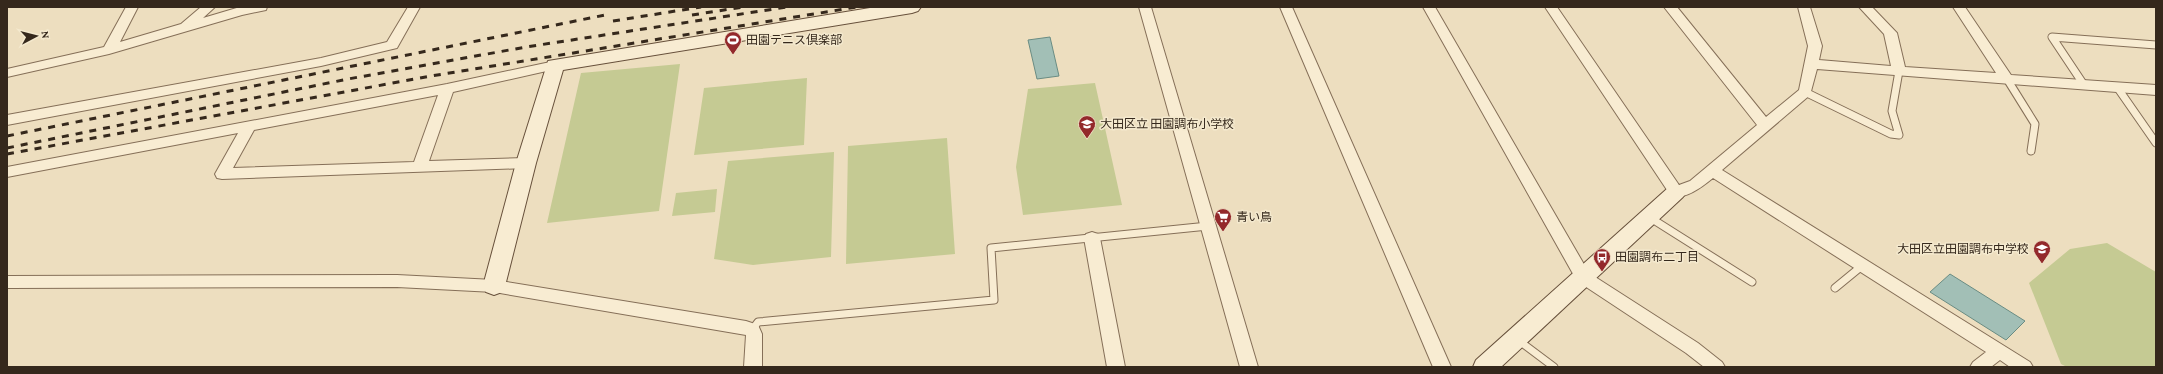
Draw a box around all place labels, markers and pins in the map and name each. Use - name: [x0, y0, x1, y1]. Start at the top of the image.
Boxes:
- sports icon: 田園テニス倶楽部: [723, 30, 743, 55]
- place label: 田園テニス倶楽部: [746, 33, 842, 47]
- school or university icon: 大田区立 田園調布小学校: [1077, 114, 1097, 139]
- place label: 大田区立 田園調布小学校: [1100, 117, 1234, 131]
- supermarket icon: 青い鳥: [1213, 207, 1233, 232]
- place label: 青い鳥: [1236, 210, 1272, 224]
- school or university icon: 大田区立田園調布中学校: [2032, 239, 2052, 264]
- place label: 大田区立田園調布中学校: [1897, 242, 2029, 256]
- bus stop icon: 田園調布二丁目: [1592, 247, 1612, 272]
- place label: 田園調布二丁目: [1615, 250, 1699, 264]

